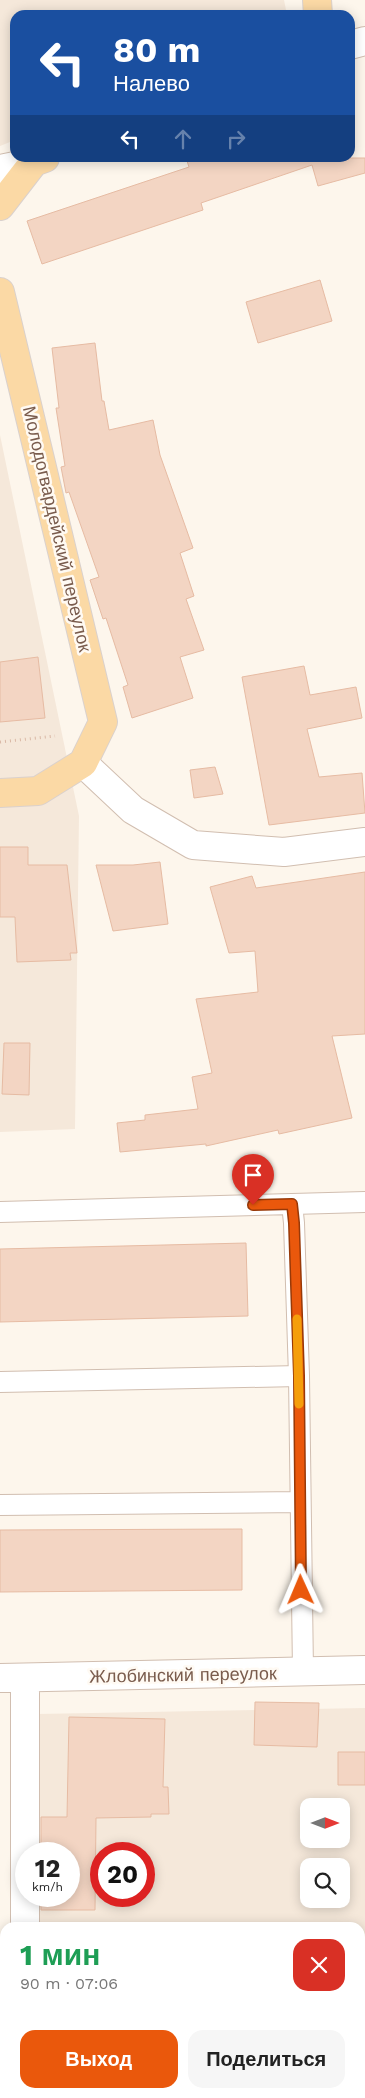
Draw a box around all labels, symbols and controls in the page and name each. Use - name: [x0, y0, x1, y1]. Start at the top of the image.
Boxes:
- text: 80 m: [113, 29, 200, 71]
- icon: left: [30, 30, 95, 95]
- text: Налево: [113, 71, 190, 96]
- icon: left: [116, 125, 144, 153]
- icon: ahead: [169, 125, 197, 153]
- icon: right: [222, 125, 250, 153]
- street label: Молодогвардейский переулок: [19, 404, 96, 654]
- pin: [232, 1154, 274, 1205]
- icon: arrive: [239, 1161, 267, 1189]
- position arrow: [274, 1563, 326, 1615]
- street label: Жлобинский переулок: [89, 1662, 277, 1687]
- north arrow: [300, 1798, 350, 1848]
- map controls: [300, 1798, 350, 1908]
- speed limit sign: 20: [90, 1842, 155, 1907]
- text: 12: [35, 1854, 60, 1883]
- button: search: [300, 1858, 350, 1908]
- text: km/h: [32, 1880, 63, 1894]
- text: 1 мин: [20, 1937, 100, 1972]
- button: close: [293, 1939, 345, 1991]
- text: 90 m · 07:06: [20, 1974, 118, 1993]
- button: Выход: [20, 2030, 178, 2088]
- button: Поделиться: [188, 2030, 345, 2088]

